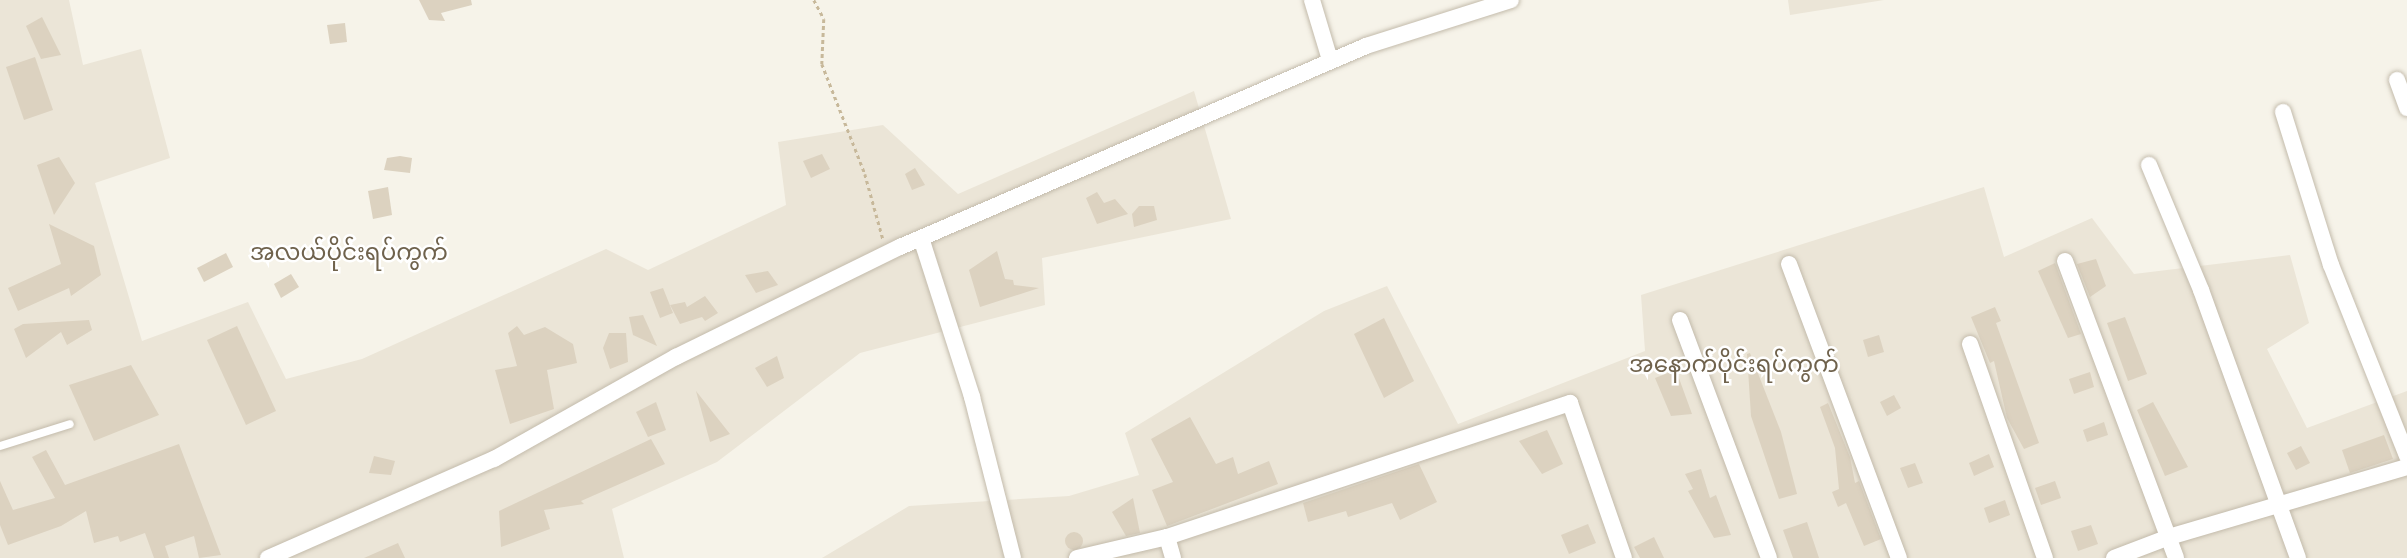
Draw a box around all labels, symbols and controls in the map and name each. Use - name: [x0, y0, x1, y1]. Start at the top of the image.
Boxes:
- district label: အလယ်ပိုင်းရပ်ကွက်: [250, 238, 448, 266]
- district label: အနောက်ပိုင်းရပ်ကွက်: [1629, 350, 1839, 378]

